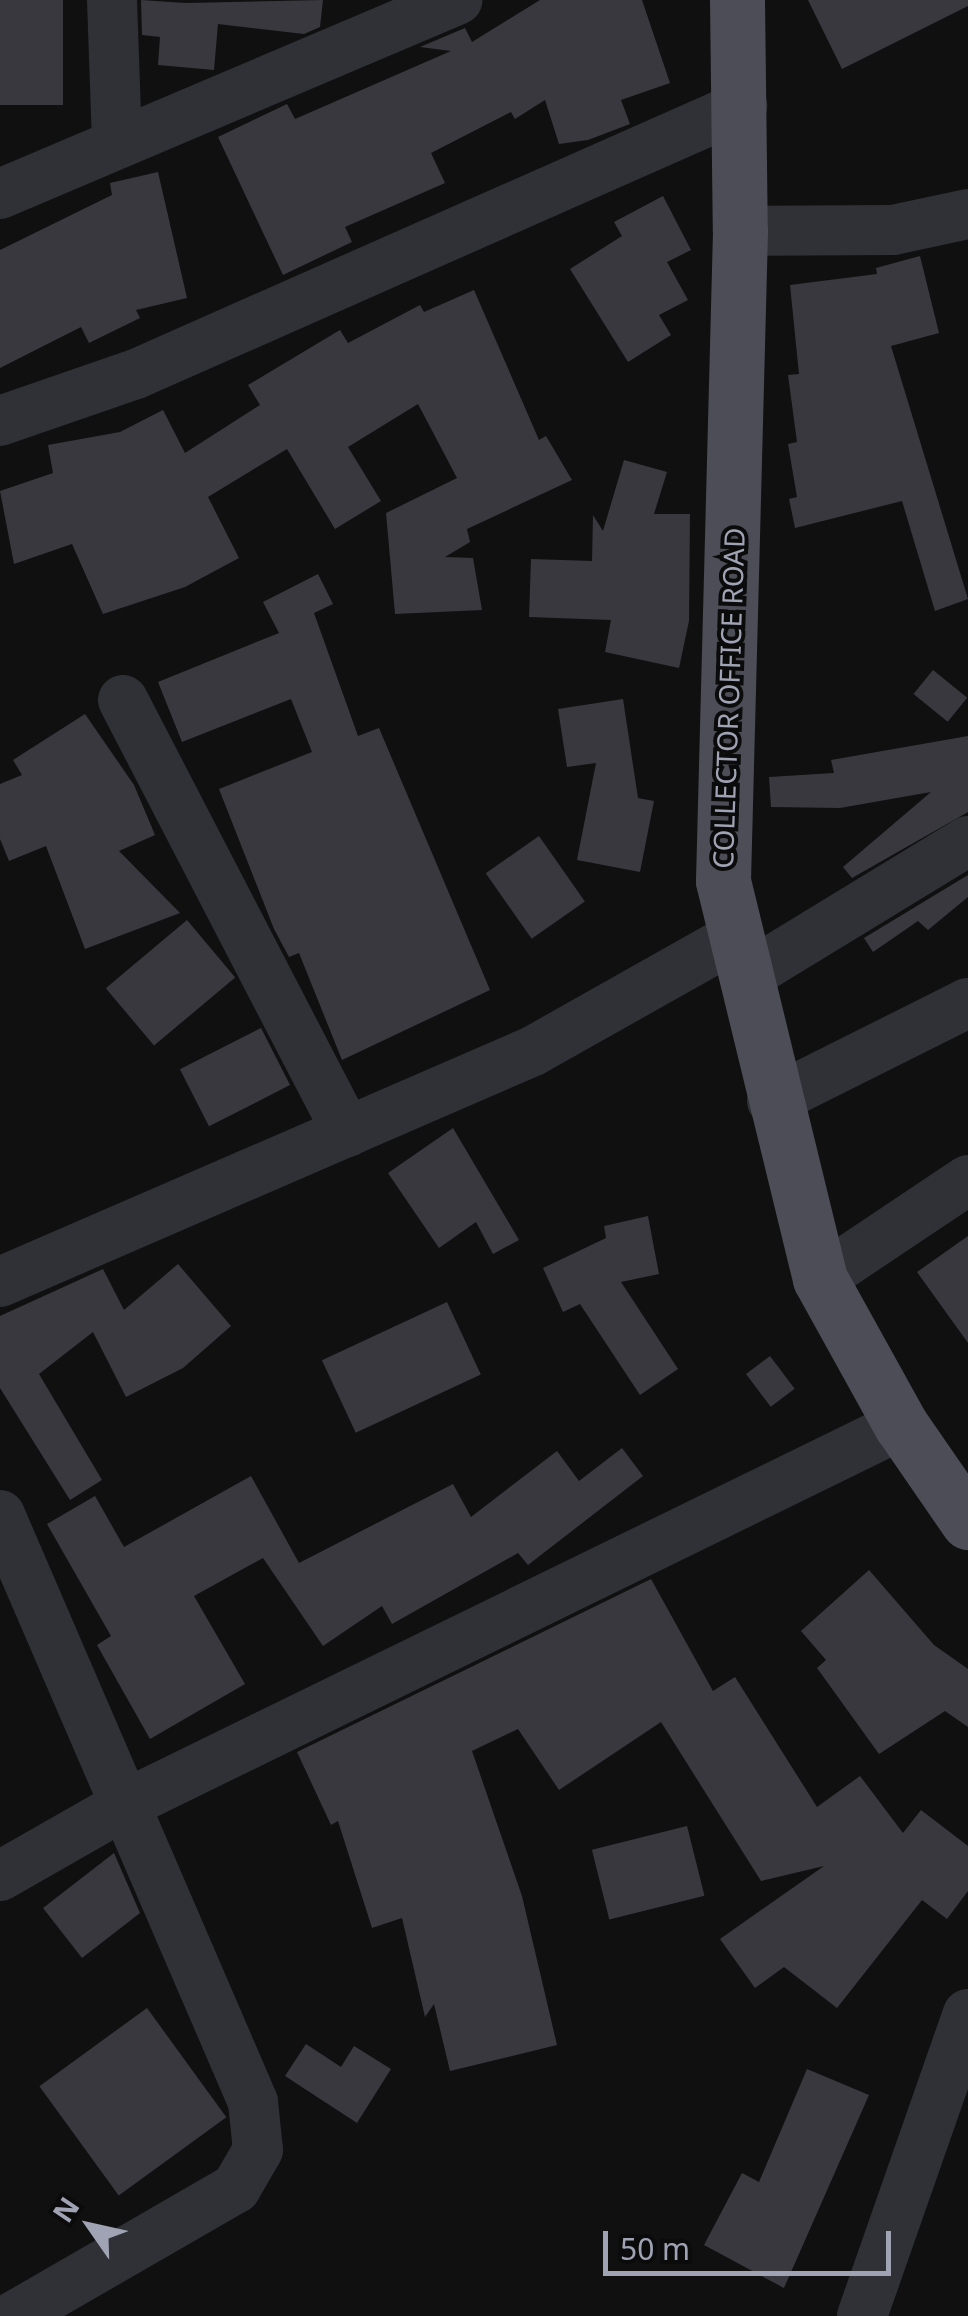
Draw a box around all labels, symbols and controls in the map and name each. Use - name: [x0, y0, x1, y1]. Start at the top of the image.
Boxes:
- street label: COLLECTOR OFFICE ROAD: [705, 527, 751, 869]
- north arrow: [40, 2176, 140, 2276]
- text: N: [43, 2189, 87, 2229]
- scale bar: [608, 2211, 896, 2273]
- text: 50 m: [620, 2228, 690, 2269]

